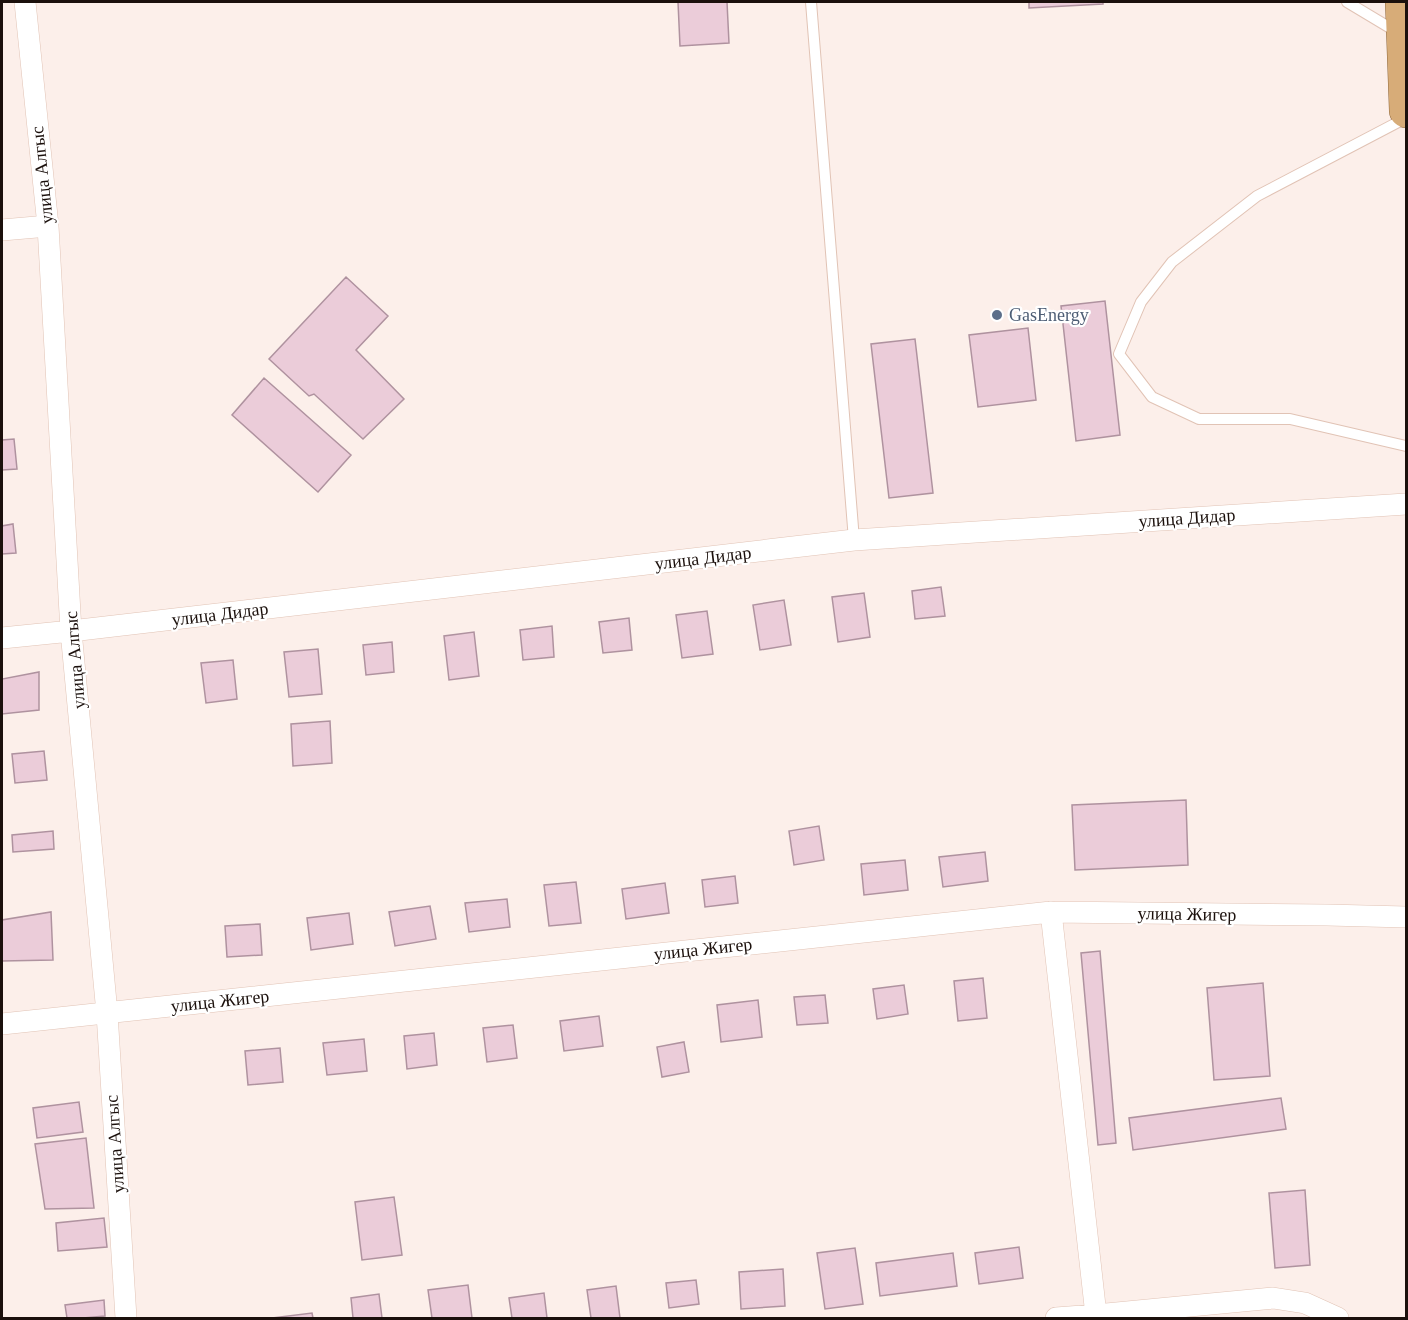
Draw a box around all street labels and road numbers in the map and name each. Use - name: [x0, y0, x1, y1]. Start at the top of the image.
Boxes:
- street label: улица Алгыс: [27, 125, 57, 225]
- street label: улица Дидар: [1138, 505, 1236, 531]
- street label: улица Дидар: [654, 542, 752, 574]
- street label: улица Дидар: [171, 598, 269, 630]
- street label: улица Алгыс: [61, 610, 89, 710]
- street label: улица Жигер: [1137, 903, 1237, 925]
- street label: улица Жигер: [653, 934, 753, 964]
- street label: улица Жигер: [170, 986, 270, 1016]
- street label: улица Алгыс: [102, 1094, 128, 1194]

